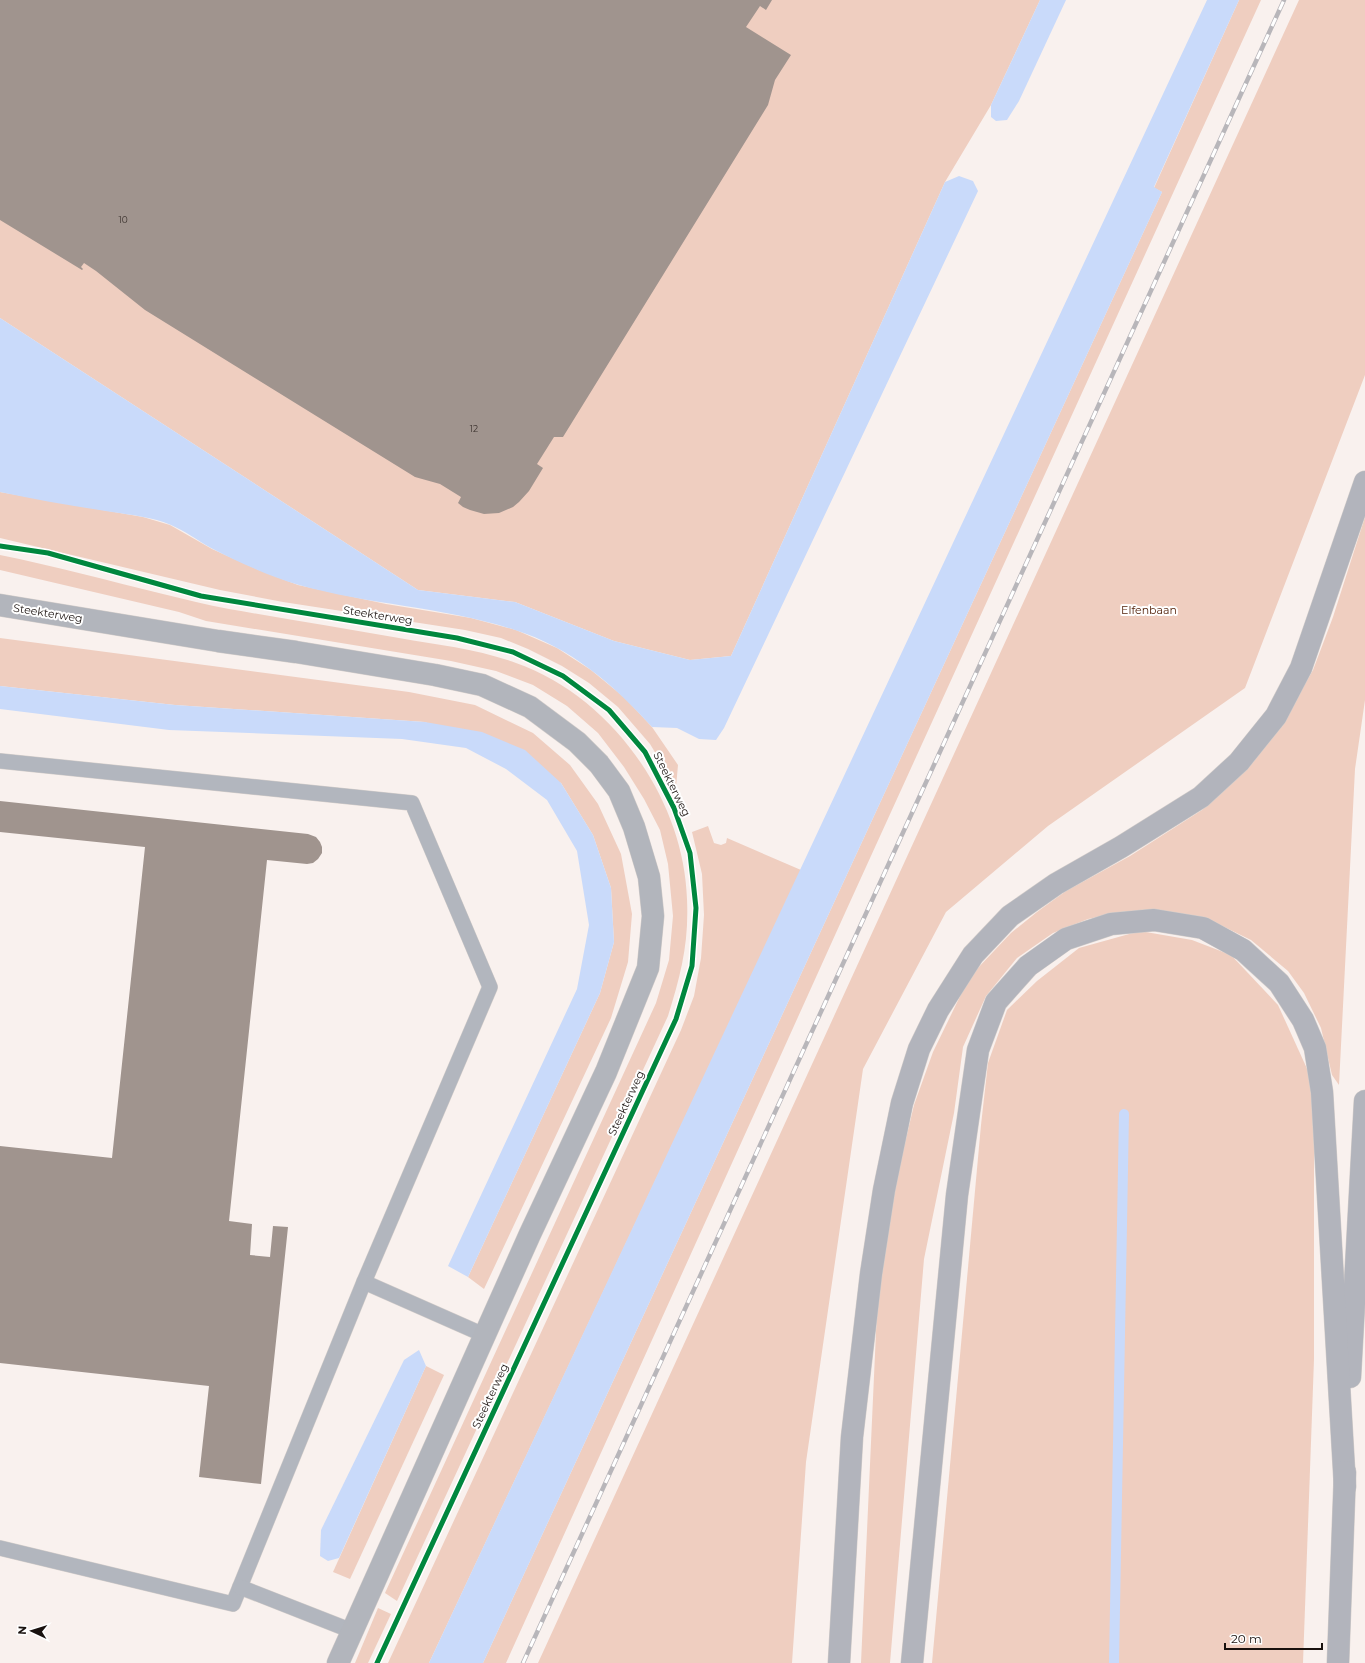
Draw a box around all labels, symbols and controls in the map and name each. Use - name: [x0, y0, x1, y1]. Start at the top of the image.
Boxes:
- house number: 10: [118, 214, 128, 225]
- house number: 12: [470, 423, 478, 434]
- street label: Steekterweg: [12, 601, 84, 625]
- street label: Steekterweg: [342, 603, 414, 627]
- park label: Elfenbaan: [1121, 603, 1177, 617]
- street label: Steekterweg: [650, 749, 694, 819]
- street label: Steekterweg: [605, 1068, 647, 1138]
- street label: Steekterweg: [469, 1361, 511, 1431]
- north arrow: [12, 1611, 52, 1651]
- text: N: [15, 1625, 29, 1635]
- scale bar: [1225, 1625, 1322, 1651]
- text: 20 m: [1231, 1631, 1262, 1646]

